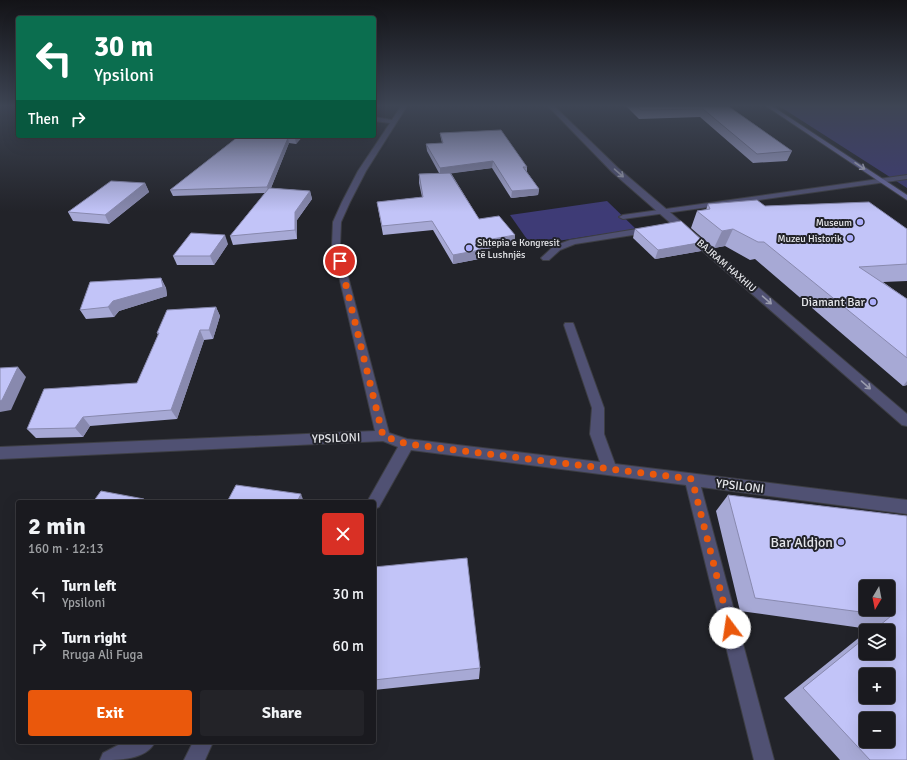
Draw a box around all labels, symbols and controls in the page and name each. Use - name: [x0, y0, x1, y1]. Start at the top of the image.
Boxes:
- text: 30 m: [94, 30, 153, 64]
- icon: left: [28, 32, 80, 84]
- text: Ypsiloni: [94, 64, 154, 86]
- icon: right: [67, 108, 89, 130]
- text: Then: [28, 110, 59, 128]
- one-way arrow: [854, 162, 865, 170]
- one-way arrow: [613, 168, 624, 177]
- place label: Museum: [816, 217, 852, 229]
- marker: Museum: [855, 217, 865, 227]
- place label: Muzeu Historik: [777, 233, 842, 245]
- marker: Muzeu Historik: [845, 233, 855, 243]
- place label: Shtepia e Kongresit të Lushnjës: [477, 237, 560, 261]
- street label: BAJRAM HAXHIU: [694, 237, 758, 295]
- marker: Shtepia e Kongresit të Lushnjës: [464, 243, 474, 253]
- pin: [323, 244, 357, 278]
- icon: arrive: [329, 250, 351, 272]
- place label: Diamant Bar: [801, 295, 866, 310]
- one-way arrow: [762, 296, 773, 305]
- marker: Diamant Bar: [868, 297, 878, 307]
- one-way arrow: [861, 381, 871, 390]
- street label: YPSILONI: [311, 430, 361, 447]
- street label: YPSILONI: [715, 476, 765, 497]
- text: 2 min: [28, 511, 86, 541]
- button: close: [322, 513, 364, 555]
- place label: Bar Aldjon: [771, 534, 833, 551]
- marker: Bar Aldjon: [836, 537, 846, 547]
- text: 160 m · 12:13: [28, 541, 104, 557]
- text: Turn left: [62, 577, 116, 595]
- north arrow: [859, 580, 895, 616]
- map controls: [859, 580, 895, 748]
- icon: left: [28, 583, 50, 605]
- text: 30 m: [333, 585, 364, 603]
- text: Ypsiloni: [62, 595, 105, 611]
- position arrow: [709, 607, 751, 649]
- button: layers: [859, 624, 895, 660]
- text: Turn right: [62, 629, 127, 647]
- icon: right: [28, 635, 50, 657]
- text: 60 m: [333, 637, 364, 655]
- text: Rruga Ali Fuga: [62, 647, 143, 663]
- button: +: [859, 668, 895, 704]
- button: Exit: [28, 690, 192, 736]
- button: Share: [200, 690, 364, 736]
- button: −: [859, 712, 895, 748]

